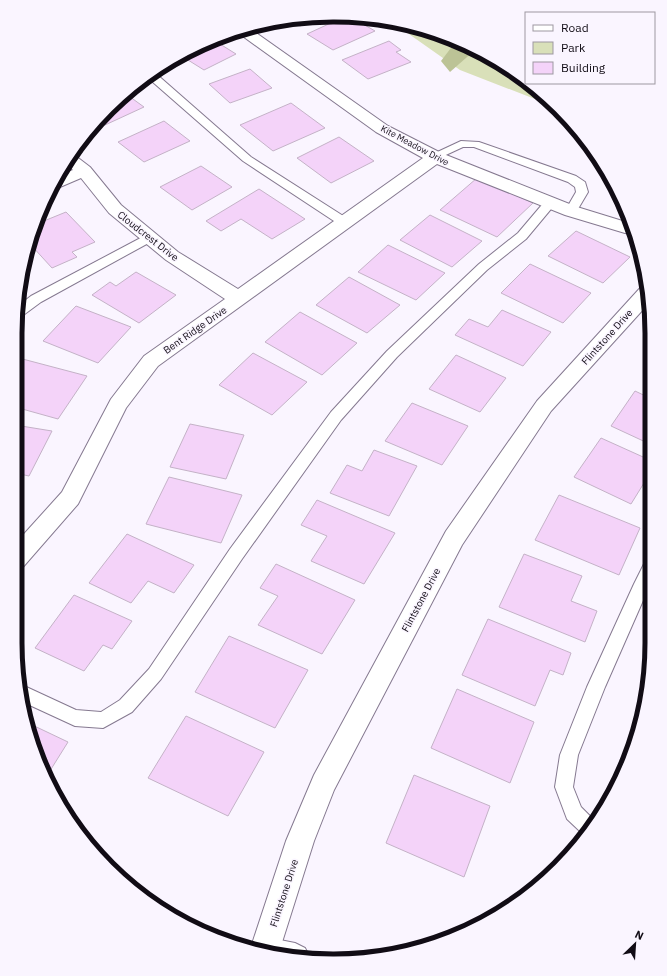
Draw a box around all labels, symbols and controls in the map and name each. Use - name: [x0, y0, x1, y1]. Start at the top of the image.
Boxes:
- legend: [525, 12, 655, 84]
- text: Road: [561, 20, 589, 35]
- text: Park: [561, 40, 586, 55]
- text: Building: [561, 60, 606, 75]
- street label: Kite Meadow Drive: [379, 122, 451, 168]
- street label: Cloudcrest Drive: [115, 208, 182, 264]
- street label: Bent Ridge Drive: [161, 303, 230, 357]
- street label: Flintstone Drive: [579, 306, 636, 368]
- street label: Flintstone Drive: [399, 565, 444, 634]
- street label: Flintstone Drive: [267, 857, 301, 929]
- north arrow: [615, 924, 655, 964]
- text: N: [633, 927, 646, 943]

